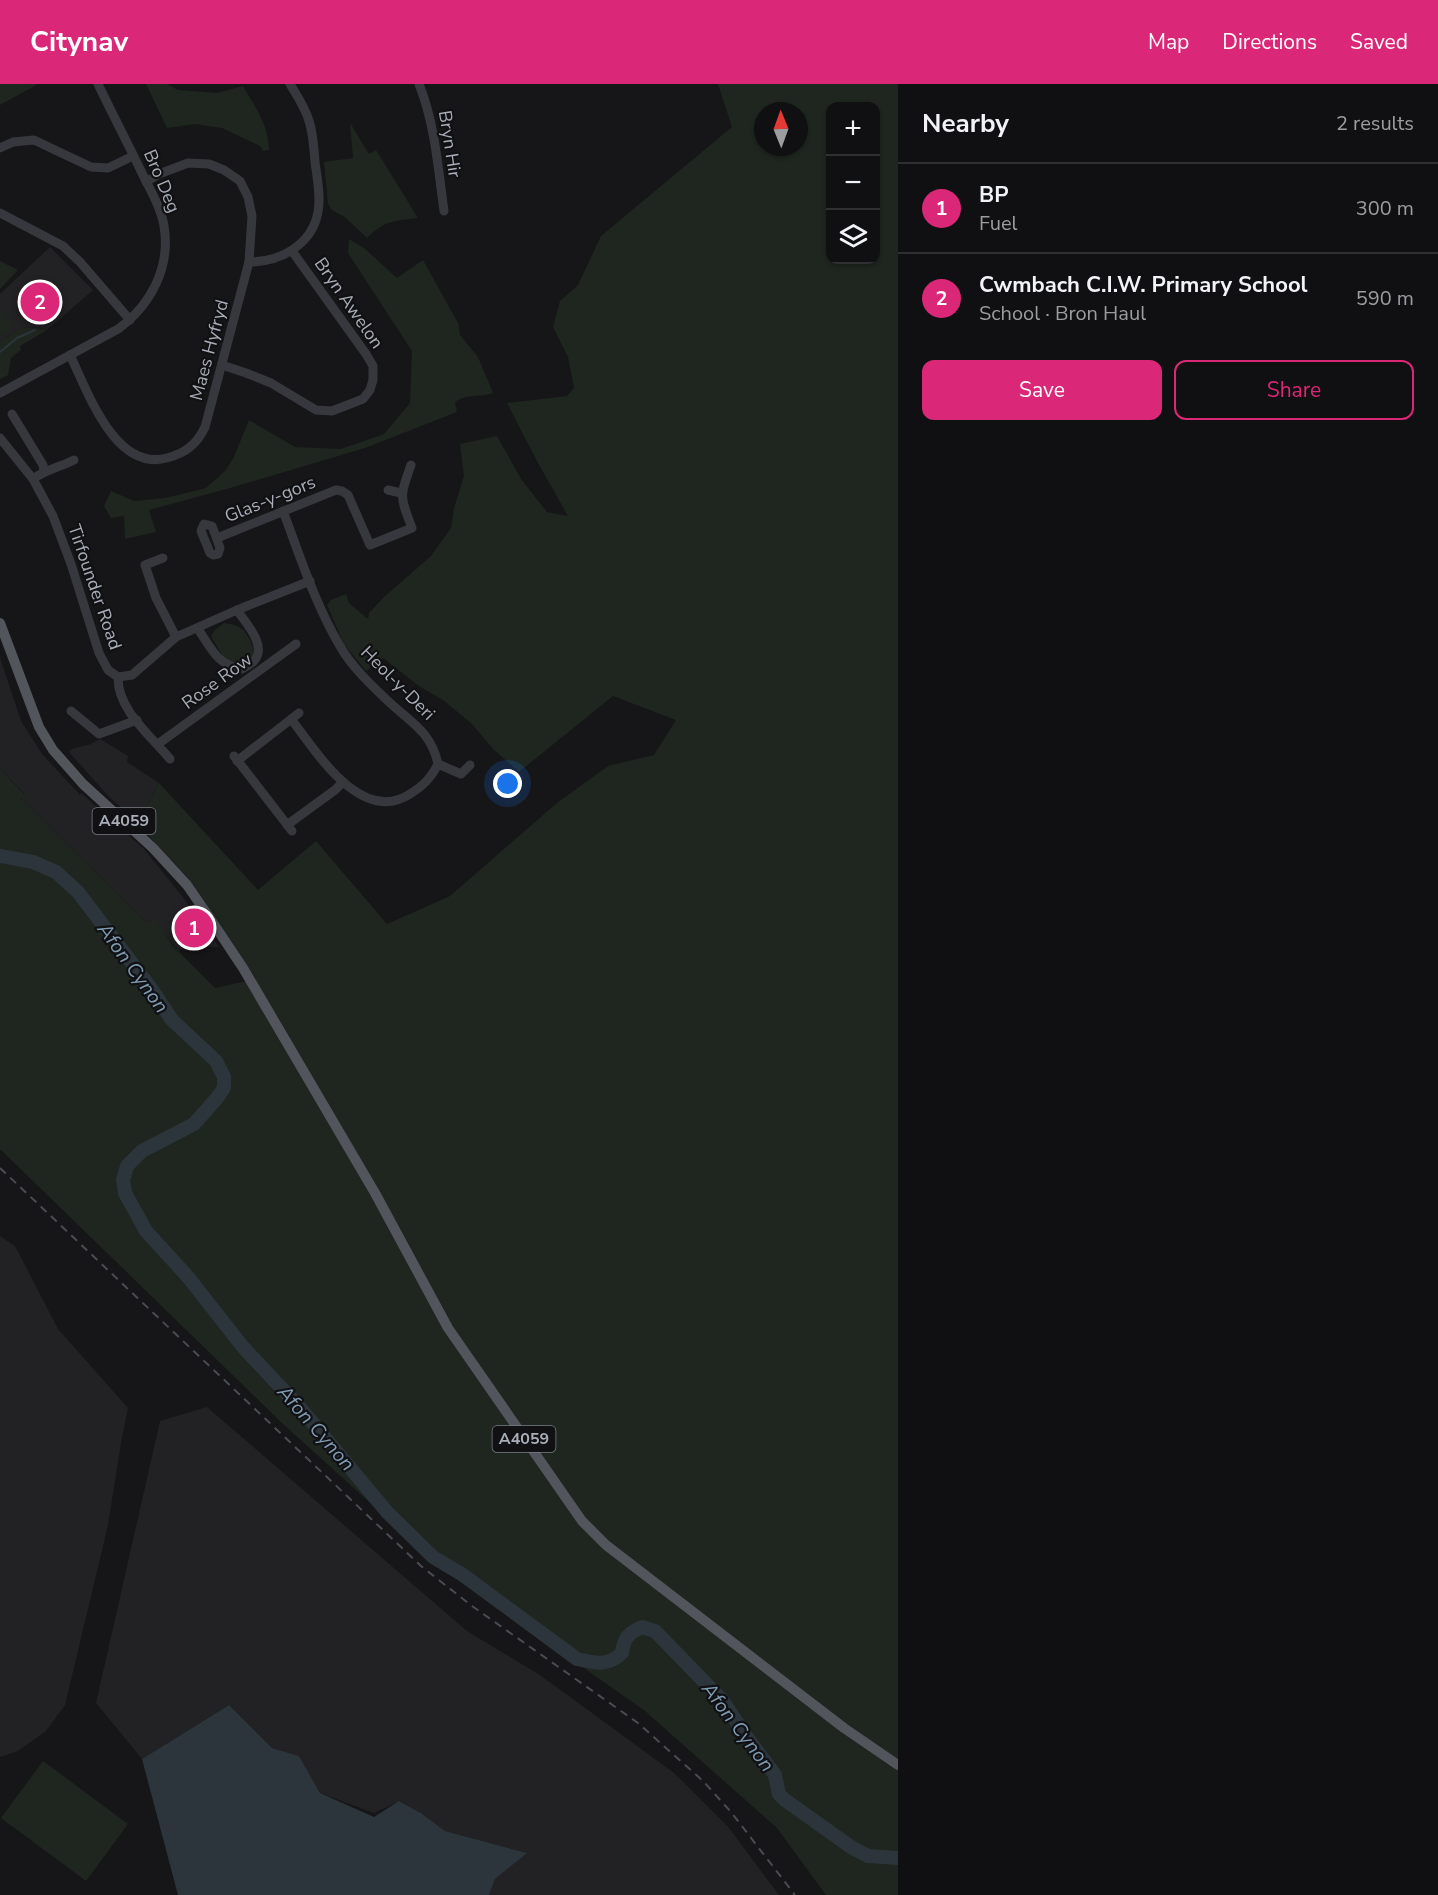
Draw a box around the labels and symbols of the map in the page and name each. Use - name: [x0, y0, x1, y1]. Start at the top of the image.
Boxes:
- north arrow: [754, 102, 808, 156]
- street label: Bryn Hir: [433, 109, 467, 180]
- street label: Bro Deg: [138, 146, 186, 216]
- street label: Bryn Awelon: [309, 253, 389, 353]
- pin: 2: [20, 280, 60, 324]
- street label: Maes Hyfryd: [184, 297, 234, 403]
- street label: Glas-y-gors: [221, 470, 319, 528]
- street label: Tirfounder Road: [62, 521, 128, 653]
- street label: Heol-y-Deri: [356, 641, 440, 725]
- street label: Rose Row: [177, 647, 257, 715]
- your location: [493, 769, 522, 798]
- road number: A4059: [92, 808, 156, 834]
- pin: 1: [174, 906, 214, 950]
- water label: Afon Cynon: [90, 917, 175, 1019]
- water label: Afon Cynon: [271, 1379, 361, 1477]
- road number: A4059: [492, 1426, 556, 1452]
- water label: Afon Cynon: [695, 1676, 781, 1777]

